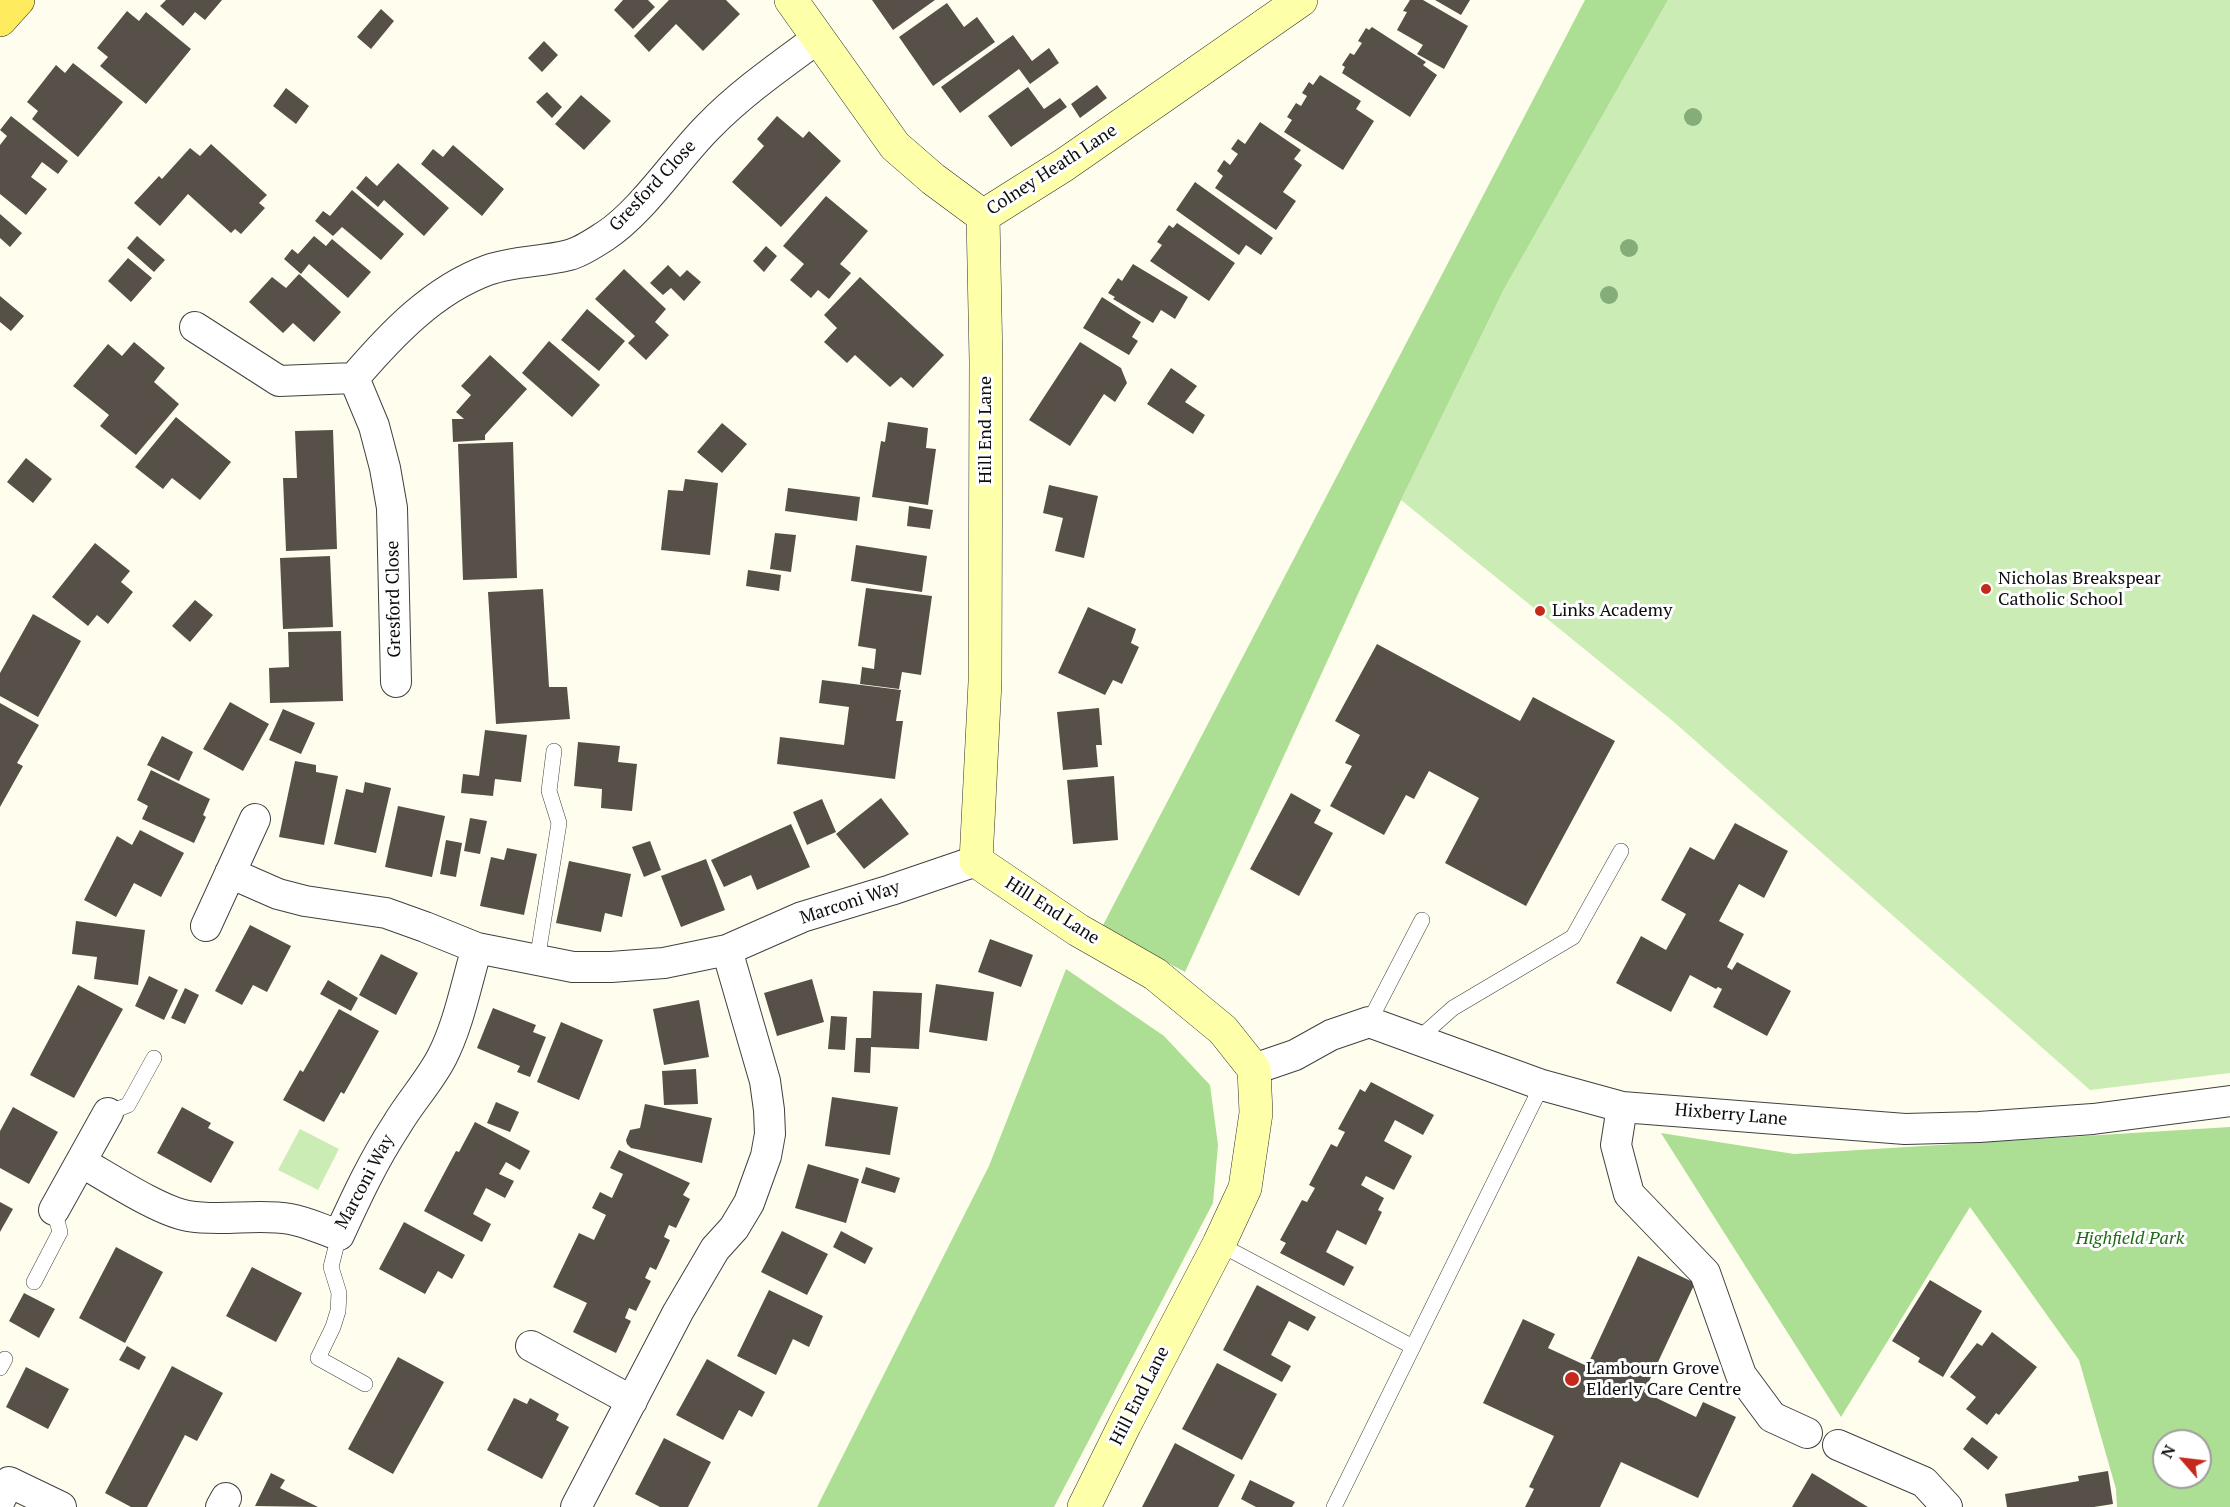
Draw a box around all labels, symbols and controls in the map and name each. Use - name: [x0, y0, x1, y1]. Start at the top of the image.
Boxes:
- street label: Colney Heath Lane: [983, 120, 1121, 220]
- street label: Gresford Close: [605, 136, 701, 236]
- street label: Hill End Lane: [975, 376, 997, 484]
- street label: Gresford Close: [382, 540, 406, 658]
- place label: Nicholas Breakspear Catholic School: [1998, 568, 2161, 610]
- marker: Nicholas Breakspear Catholic School: [1979, 582, 1993, 596]
- place label: Links Academy: [1552, 600, 1672, 622]
- marker: Links Academy: [1533, 604, 1547, 618]
- street label: Hill End Lane: [1001, 873, 1103, 949]
- street label: Marconi Way: [797, 877, 903, 929]
- street label: Hixberry Lane: [1674, 1099, 1788, 1131]
- street label: Marconi Way: [331, 1131, 399, 1233]
- park label: Highfield Park: [2076, 1228, 2184, 1250]
- street label: Hill End Lane: [1106, 1343, 1174, 1449]
- place label: Lambourn Grove Elderly Care Centre: [1586, 1358, 1741, 1400]
- marker: Lambourn Grove Elderly Care Centre: [1563, 1370, 1581, 1388]
- north arrow: [2152, 1429, 2212, 1489]
- text: N: [2155, 1441, 2180, 1462]

